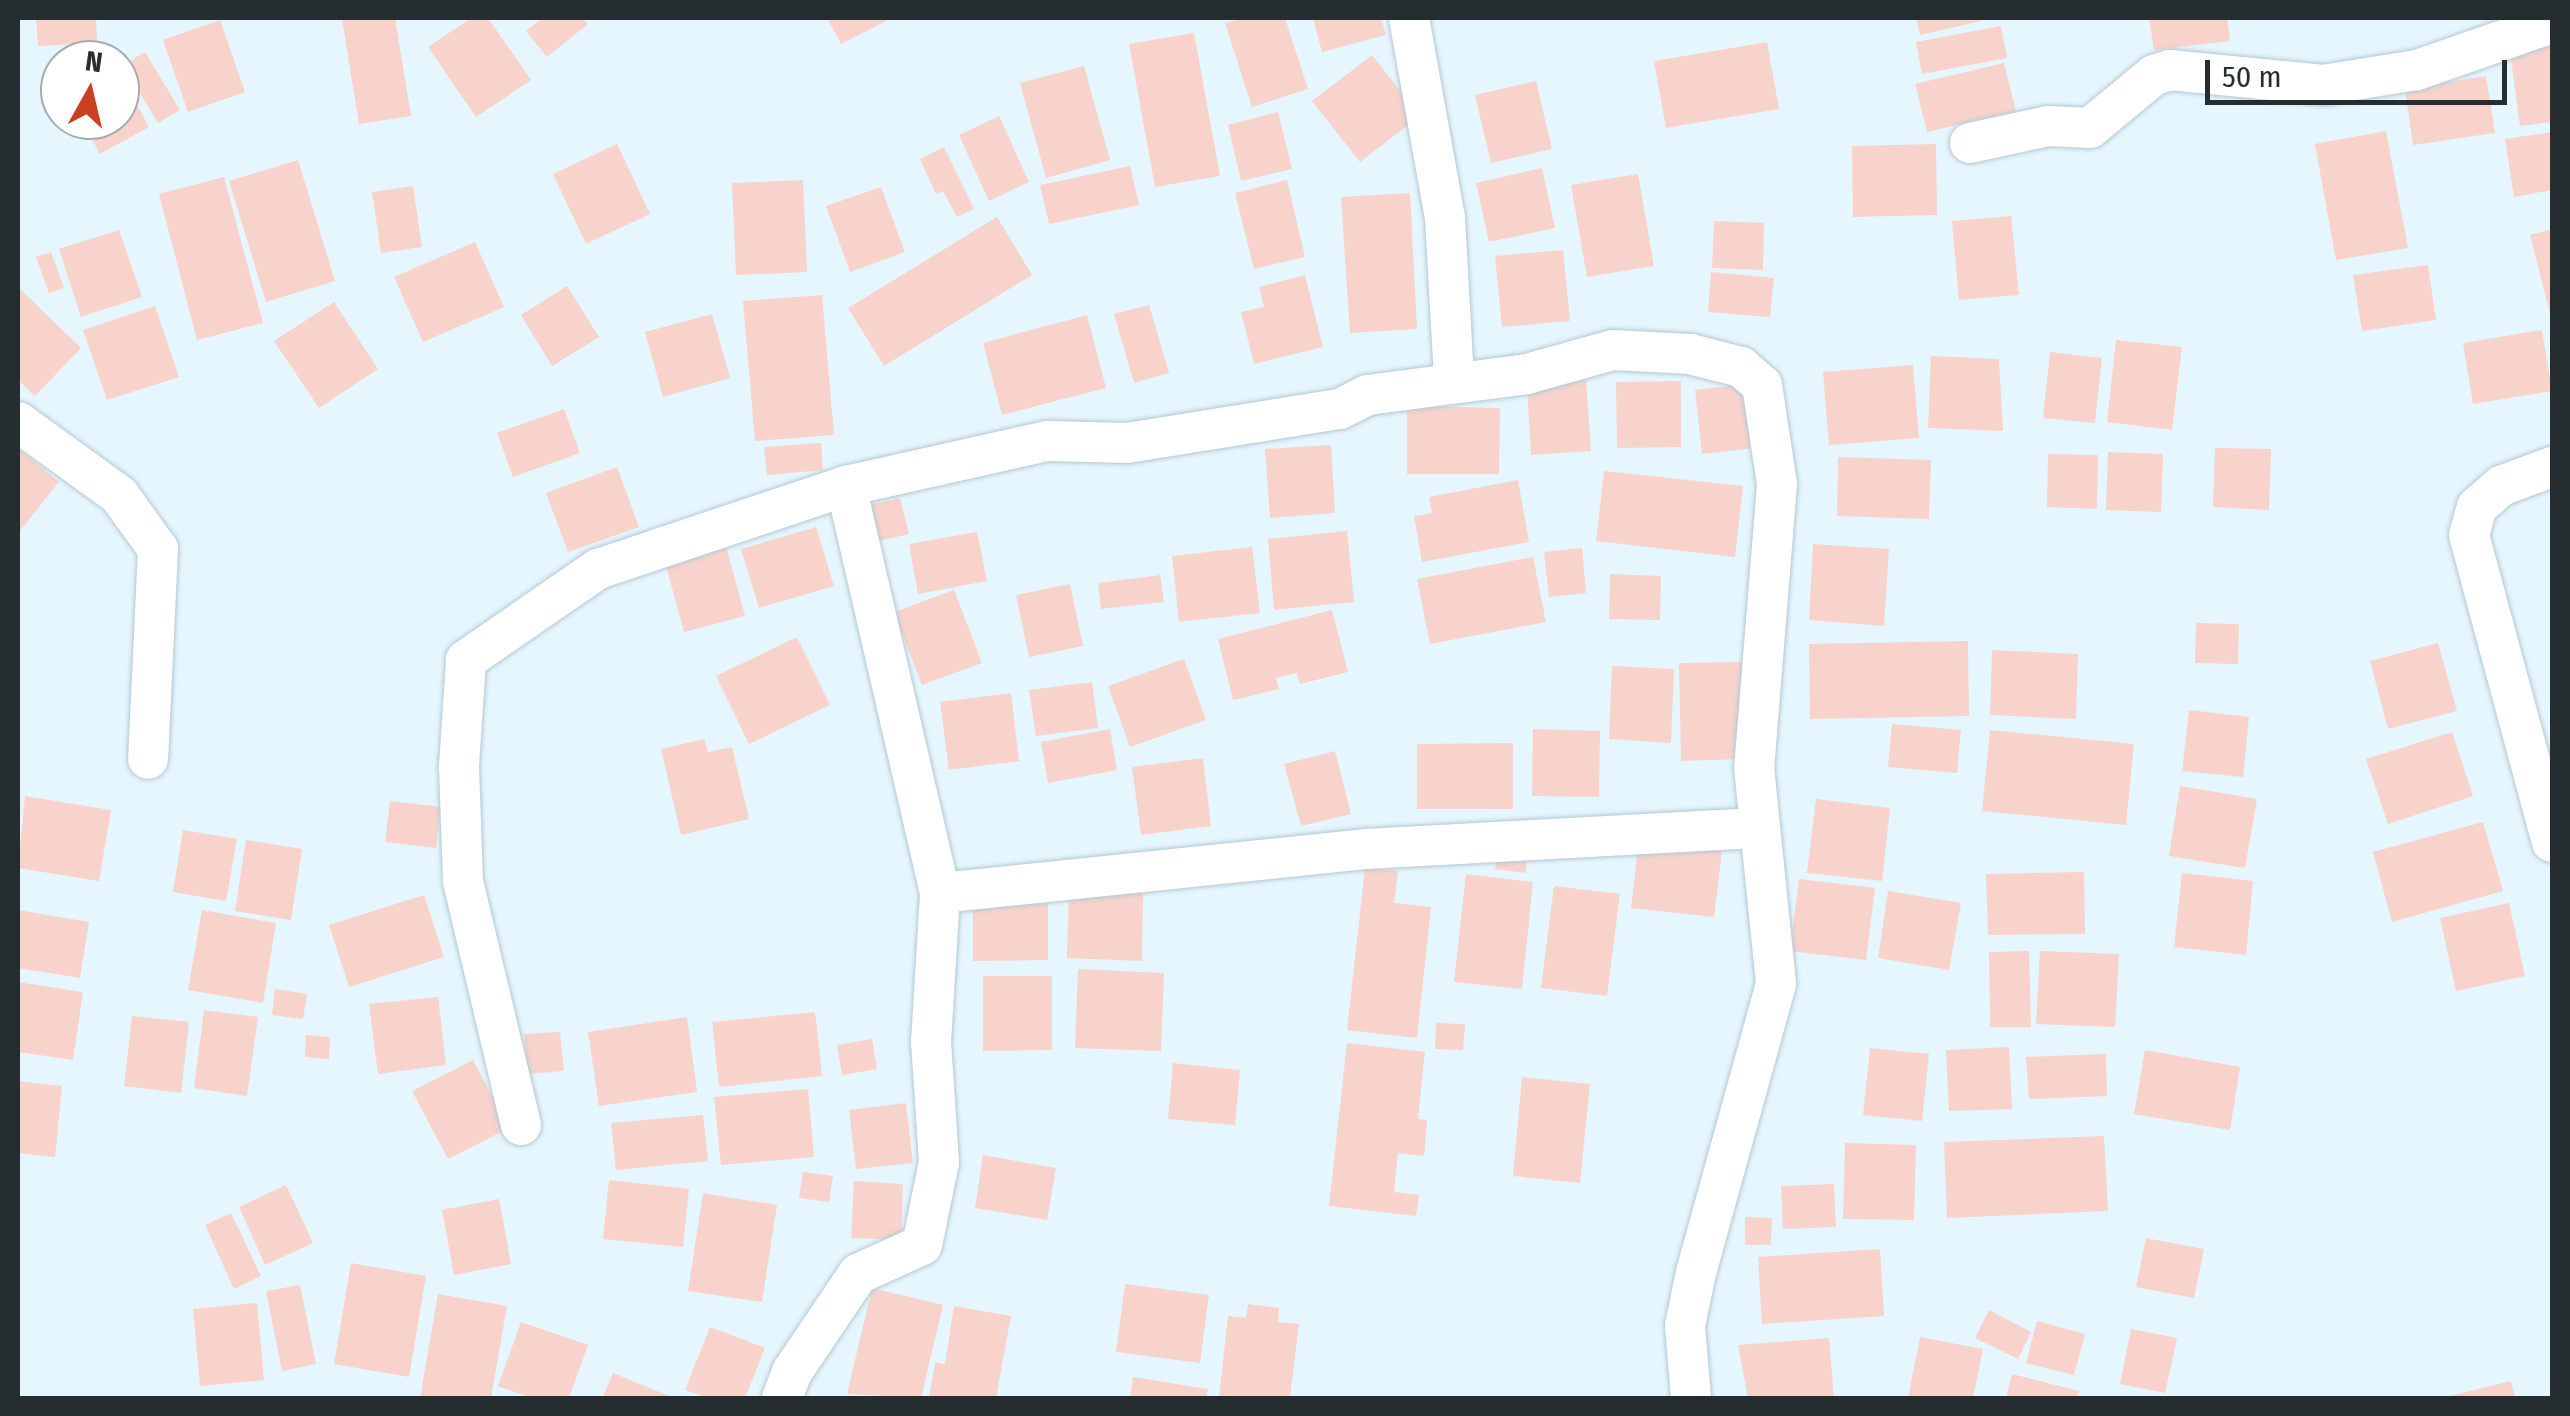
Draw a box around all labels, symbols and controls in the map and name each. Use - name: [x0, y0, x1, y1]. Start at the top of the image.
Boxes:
- north arrow: [40, 40, 140, 140]
- scale bar: [2210, 40, 2512, 102]
- text: N: [83, 44, 105, 79]
- text: 50 m: [2222, 59, 2282, 95]

